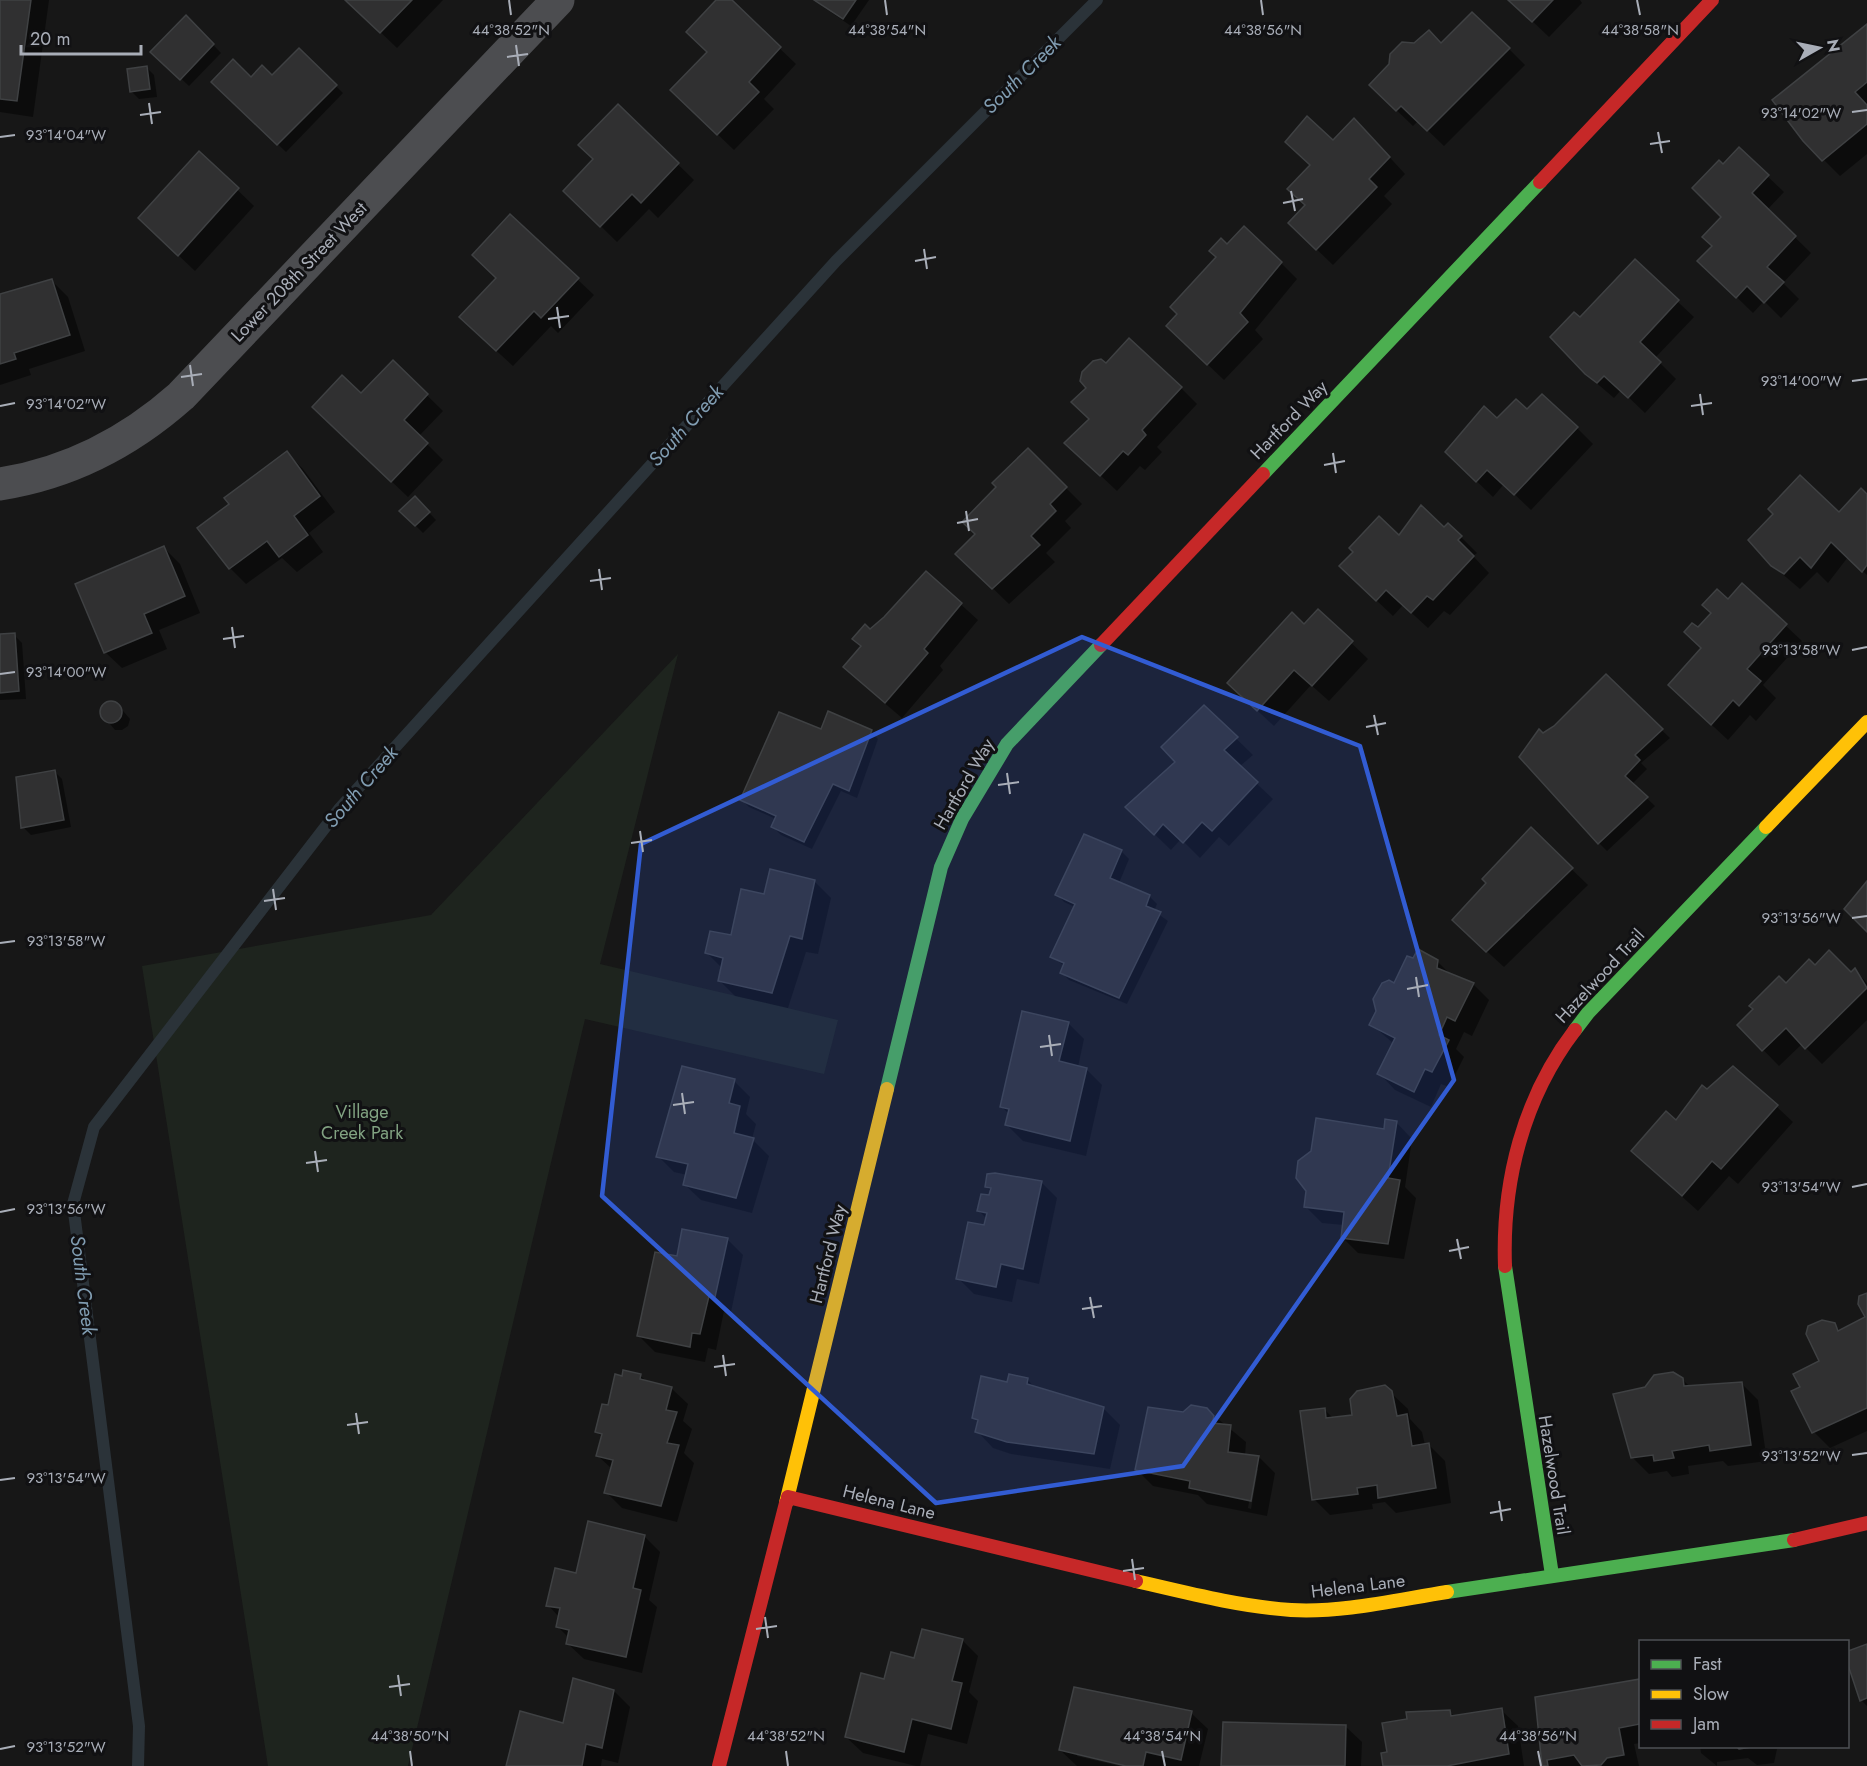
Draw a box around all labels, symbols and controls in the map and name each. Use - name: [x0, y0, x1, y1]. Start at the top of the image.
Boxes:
- scale bar: [21, 18, 141, 56]
- north arrow: [1789, 18, 1849, 78]
- text: 44°38'52"N: [472, 19, 550, 41]
- text: 44°38'54"N: [848, 19, 926, 41]
- text: 44°38'56"N: [1224, 19, 1302, 41]
- text: 44°38'58"N: [1601, 19, 1679, 41]
- text: 20 m: [30, 26, 70, 52]
- water label: South Creek: [976, 28, 1069, 121]
- text: N: [1821, 38, 1846, 54]
- text: 93°14'02"W: [1761, 102, 1841, 124]
- text: 93°14'04"W: [26, 124, 106, 146]
- street label: Lower 208th Street West: [225, 196, 373, 348]
- text: 93°14'00"W: [1761, 370, 1841, 392]
- street label: Hartford Way: [1244, 374, 1334, 465]
- water label: South Creek: [642, 378, 731, 473]
- text: 93°14'02"W: [26, 393, 106, 415]
- text: 93°13'58"W: [1762, 639, 1840, 661]
- text: 93°14'00"W: [26, 661, 106, 683]
- street label: Hartford Way: [927, 734, 1001, 834]
- water label: South Creek: [317, 738, 406, 834]
- text: 93°13'56"W: [1761, 907, 1841, 929]
- street label: Hazelwood Trail: [1549, 923, 1651, 1029]
- text: 93°13'58"W: [27, 930, 105, 952]
- park label: Village Creek Park: [321, 1099, 403, 1146]
- text: 93°13'54"W: [1761, 1176, 1841, 1198]
- text: 93°13'56"W: [26, 1198, 106, 1220]
- street label: Hartford Way: [803, 1202, 853, 1306]
- water label: South Creek: [62, 1233, 104, 1338]
- street label: Hazelwood Trail: [1532, 1413, 1576, 1537]
- text: 93°13'52"W: [1761, 1445, 1841, 1467]
- text: 93°13'54"W: [26, 1467, 106, 1489]
- street label: Helena Lane: [840, 1478, 938, 1526]
- street label: Helena Lane: [1309, 1567, 1407, 1605]
- legend: [1639, 1640, 1849, 1748]
- text: Fast: [1693, 1651, 1722, 1677]
- text: Slow: [1693, 1681, 1730, 1707]
- text: Jam: [1691, 1711, 1720, 1737]
- text: 44°38'50"N: [371, 1725, 449, 1747]
- text: 44°38'52"N: [747, 1725, 825, 1747]
- text: 44°38'54"N: [1123, 1725, 1201, 1747]
- text: 44°38'56"N: [1499, 1725, 1577, 1747]
- text: 93°13'52"W: [26, 1736, 106, 1758]

